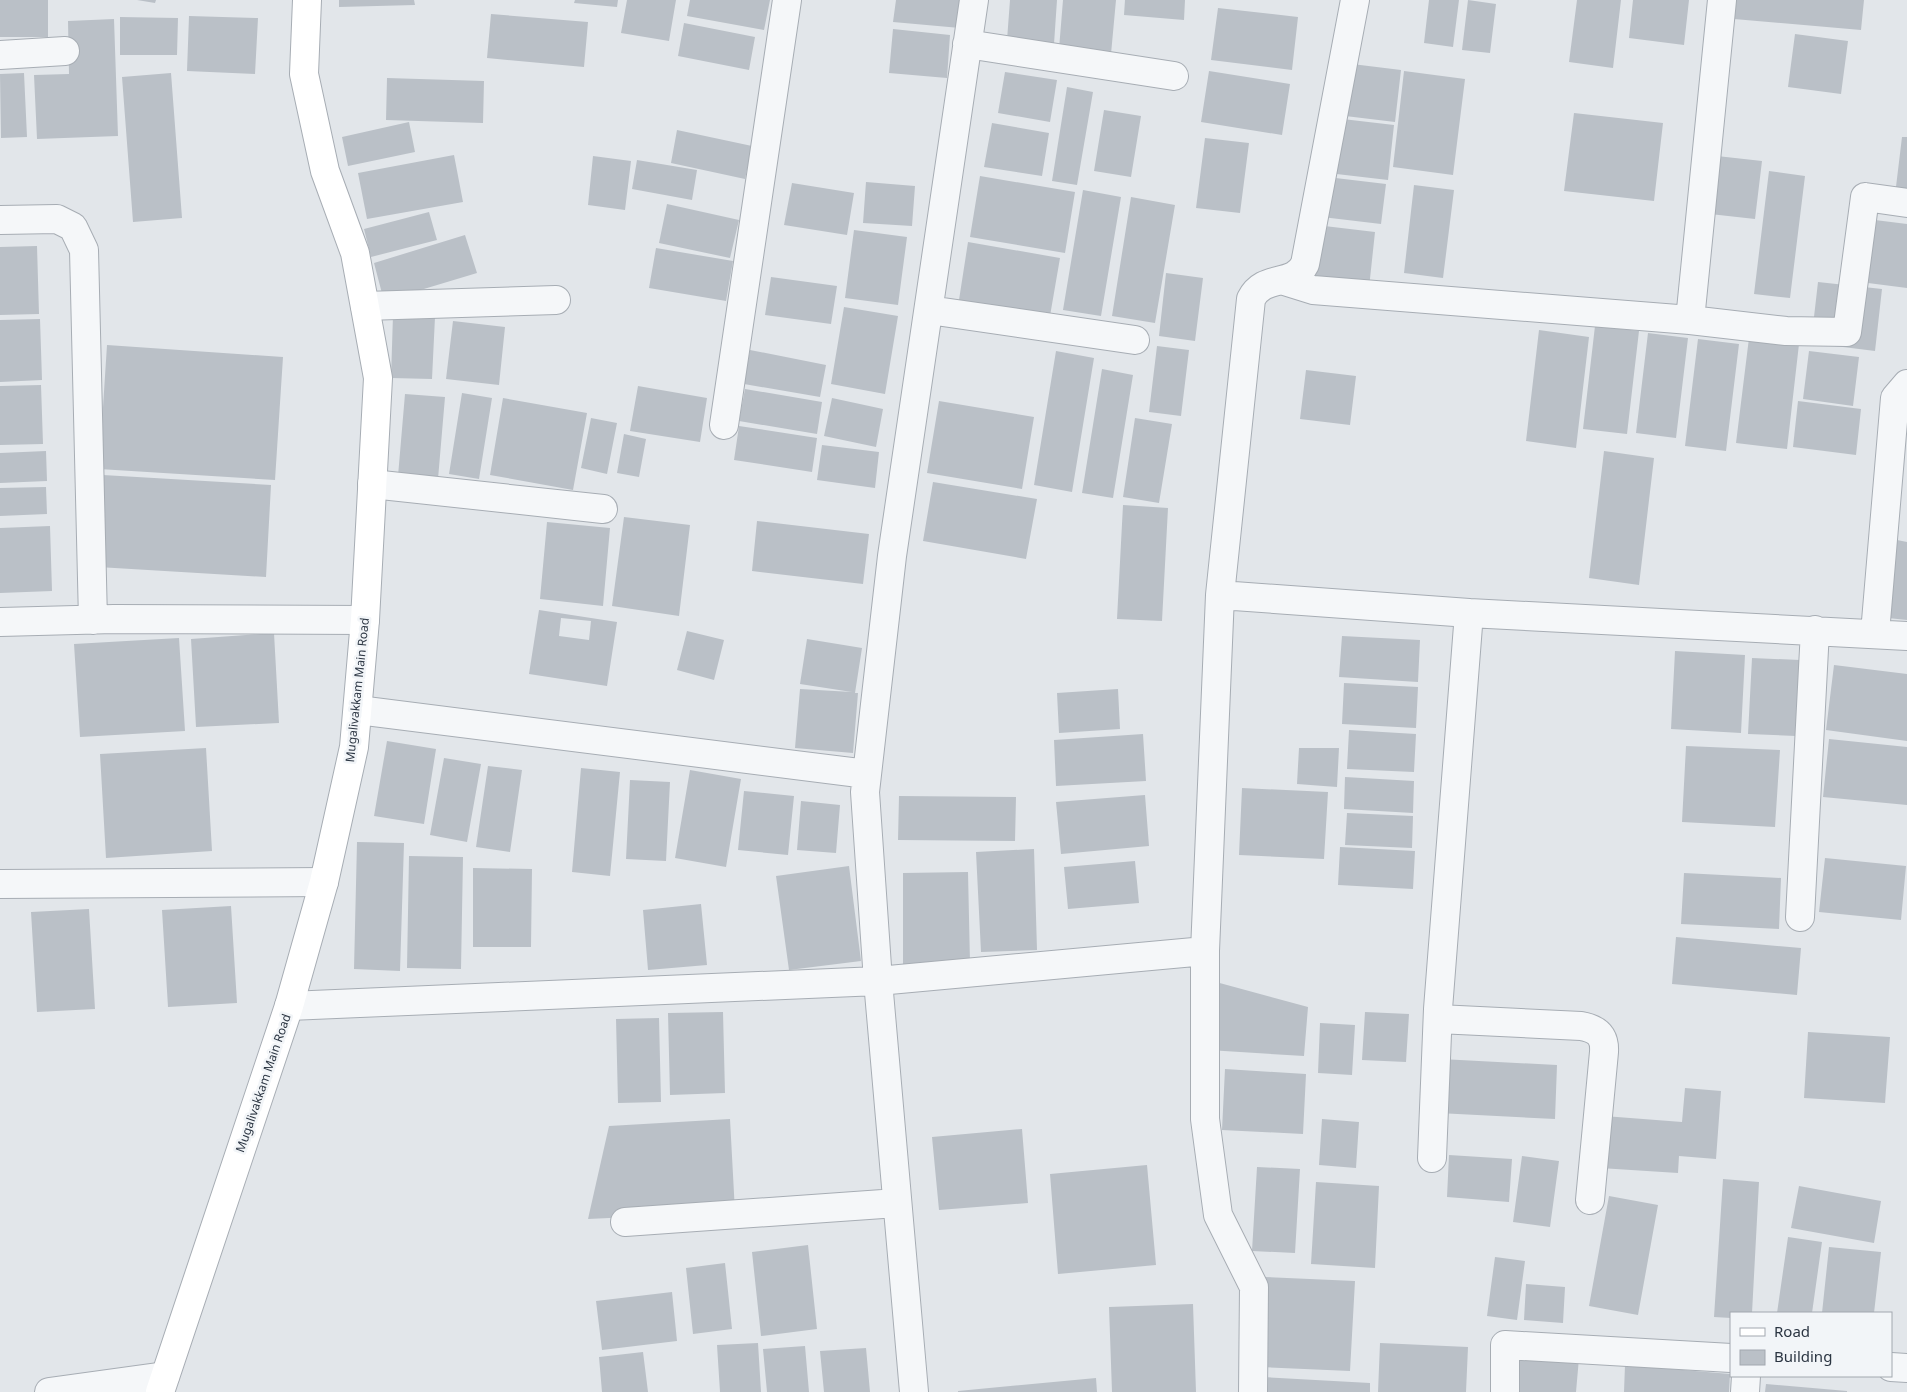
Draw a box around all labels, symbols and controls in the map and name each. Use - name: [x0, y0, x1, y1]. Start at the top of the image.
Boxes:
- street label: Mugalivakkam Main Road: [341, 617, 373, 763]
- street label: Mugalivakkam Main Road: [231, 1011, 295, 1155]
- legend: [1730, 1312, 1892, 1377]
- text: Road: [1774, 1321, 1810, 1341]
- text: Building: [1774, 1346, 1832, 1366]

